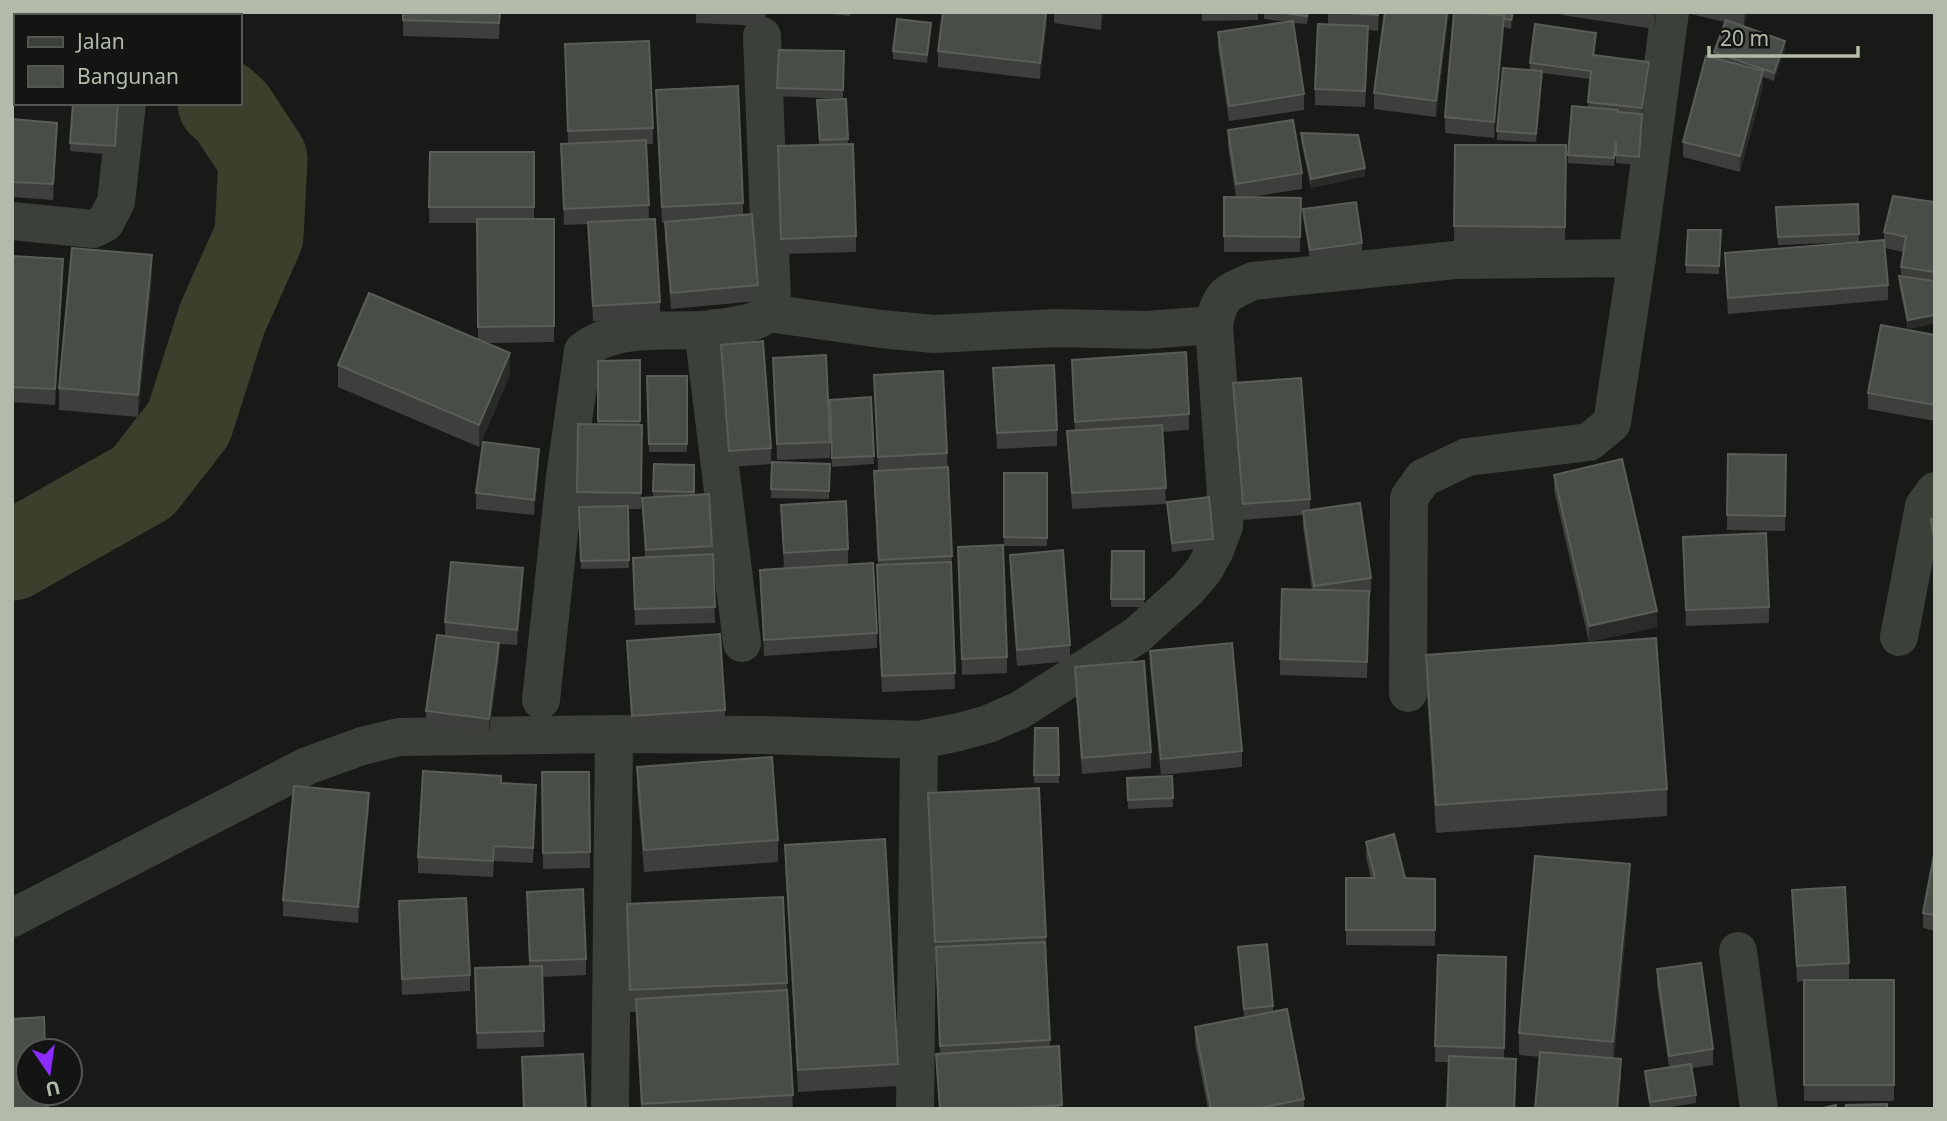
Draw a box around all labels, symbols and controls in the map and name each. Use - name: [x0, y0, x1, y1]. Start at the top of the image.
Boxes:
- legend: [14, 14, 242, 105]
- scale bar: [1709, 14, 1858, 58]
- text: 20 m: [1720, 24, 1769, 52]
- text: Jalan: [75, 27, 125, 55]
- text: Bangunan: [77, 62, 179, 90]
- north arrow: [14, 1037, 84, 1107]
- text: U: [43, 1074, 63, 1103]

